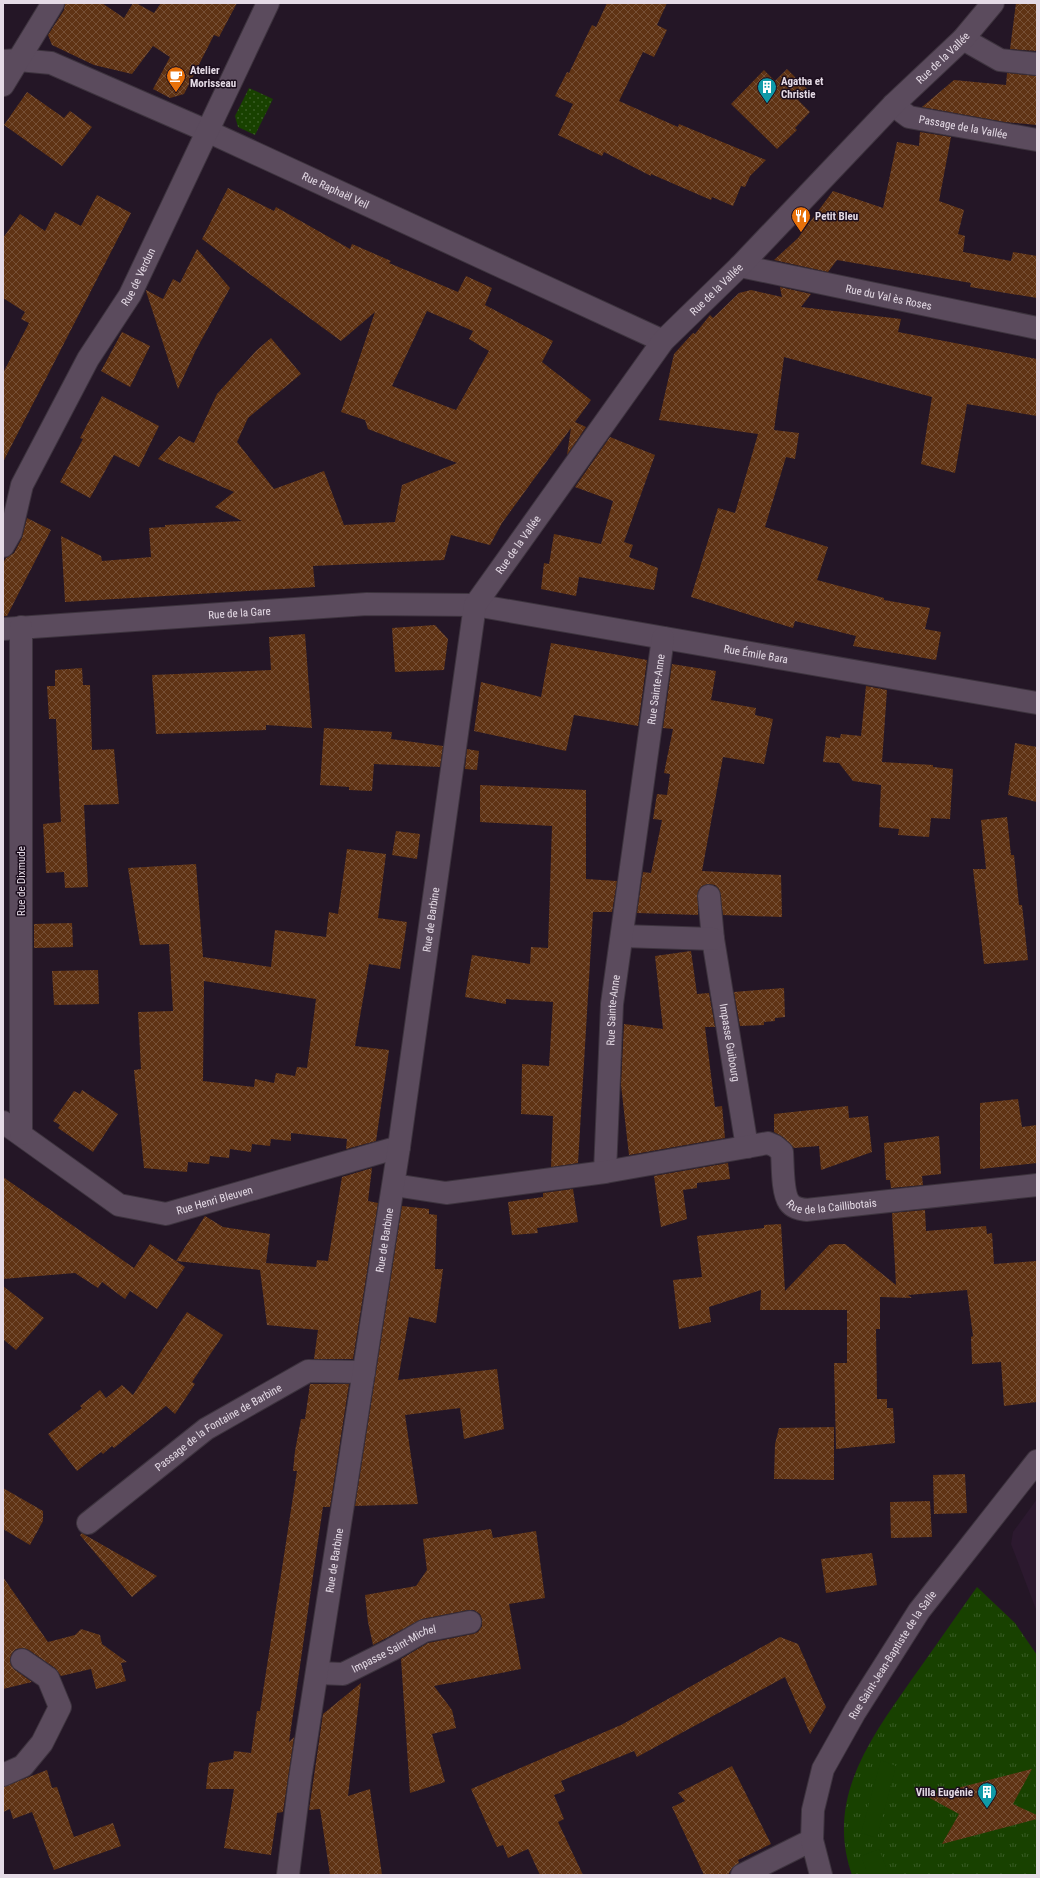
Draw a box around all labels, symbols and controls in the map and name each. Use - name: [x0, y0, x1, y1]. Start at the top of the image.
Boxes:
- street label: Rue de la Vallée: [914, 30, 973, 87]
- place label: Atelier Morisseau: [190, 64, 236, 90]
- cafe icon: Atelier Morisseau: [165, 65, 187, 93]
- place label: Agatha et Christie: [781, 75, 824, 101]
- building icon: Agatha et Christie: [756, 76, 778, 104]
- street label: Passage de la Vallée: [918, 113, 1008, 142]
- street label: Rue Raphaël Veil: [300, 170, 371, 212]
- restaurant icon: Petit Bleu: [790, 205, 812, 233]
- place label: Petit Bleu: [815, 210, 858, 223]
- street label: Rue de Verdun: [119, 246, 158, 308]
- street label: Rue de la Vallée: [687, 261, 746, 318]
- street label: Rue du Val ès Roses: [844, 282, 933, 313]
- street label: Rue de la Vallée: [493, 513, 544, 577]
- street label: Rue de la Gare: [208, 605, 271, 622]
- street label: Rue Émile Bara: [723, 642, 789, 666]
- street label: Rue Sainte-Anne: [645, 653, 668, 725]
- street label: Rue de Dixmude: [15, 846, 28, 916]
- street label: Rue de Barbine: [420, 887, 442, 953]
- street label: Rue Sainte-Anne: [604, 974, 623, 1046]
- street label: Impasse Guibourg: [717, 1003, 742, 1082]
- street label: Rue Henri Bleuven: [175, 1183, 254, 1218]
- street label: Rue de la Caillibotais: [783, 1196, 877, 1217]
- street label: Rue de Barbine: [373, 1207, 396, 1274]
- street label: Passage de la Fontaine de Barbine: [152, 1381, 284, 1474]
- street label: Rue de Barbine: [323, 1527, 346, 1594]
- street label: Rue Saint-Jean-Baptiste de la Salle: [846, 1588, 939, 1722]
- street label: Impasse Saint-Michel: [350, 1623, 437, 1676]
- building icon: Villa Eugénie: [976, 1781, 998, 1809]
- place label: Villa Eugénie: [916, 1786, 973, 1799]

